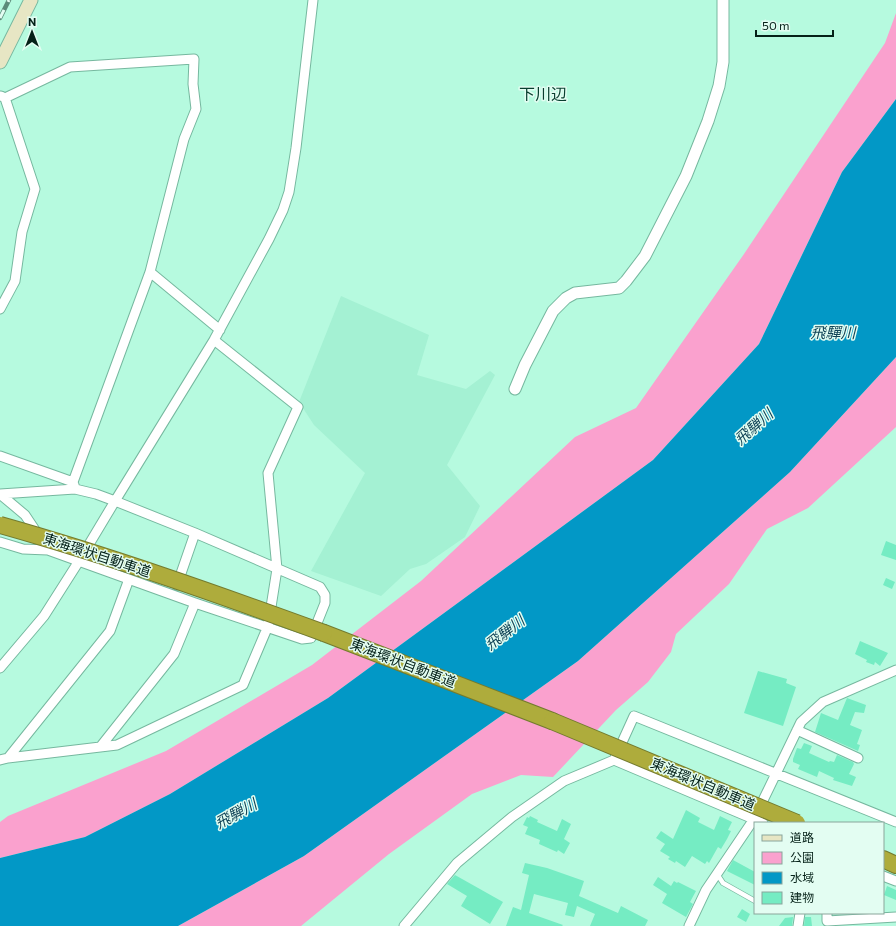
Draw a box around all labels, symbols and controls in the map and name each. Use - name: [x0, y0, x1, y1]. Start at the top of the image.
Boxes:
- north arrow: [12, 12, 52, 52]
- scale bar: [756, 12, 833, 38]
- text: N: [28, 15, 36, 28]
- text: 50 m: [762, 18, 790, 32]
- district label: 下川辺: [519, 84, 567, 103]
- water label: 飛驒川: [810, 323, 857, 341]
- water label: 飛騨川: [731, 403, 778, 448]
- street label: 東海環状自動車道: [41, 529, 153, 580]
- water label: 飛騨川: [481, 610, 529, 653]
- street label: 東海環状自動車道: [348, 635, 459, 691]
- street label: 東海環状自動車道: [648, 754, 758, 813]
- water label: 飛騨川: [211, 793, 261, 832]
- legend: [754, 822, 884, 914]
- text: 道路: [790, 830, 814, 844]
- text: 公園: [790, 850, 814, 864]
- text: 水域: [790, 870, 814, 884]
- text: 建物: [790, 890, 814, 904]

